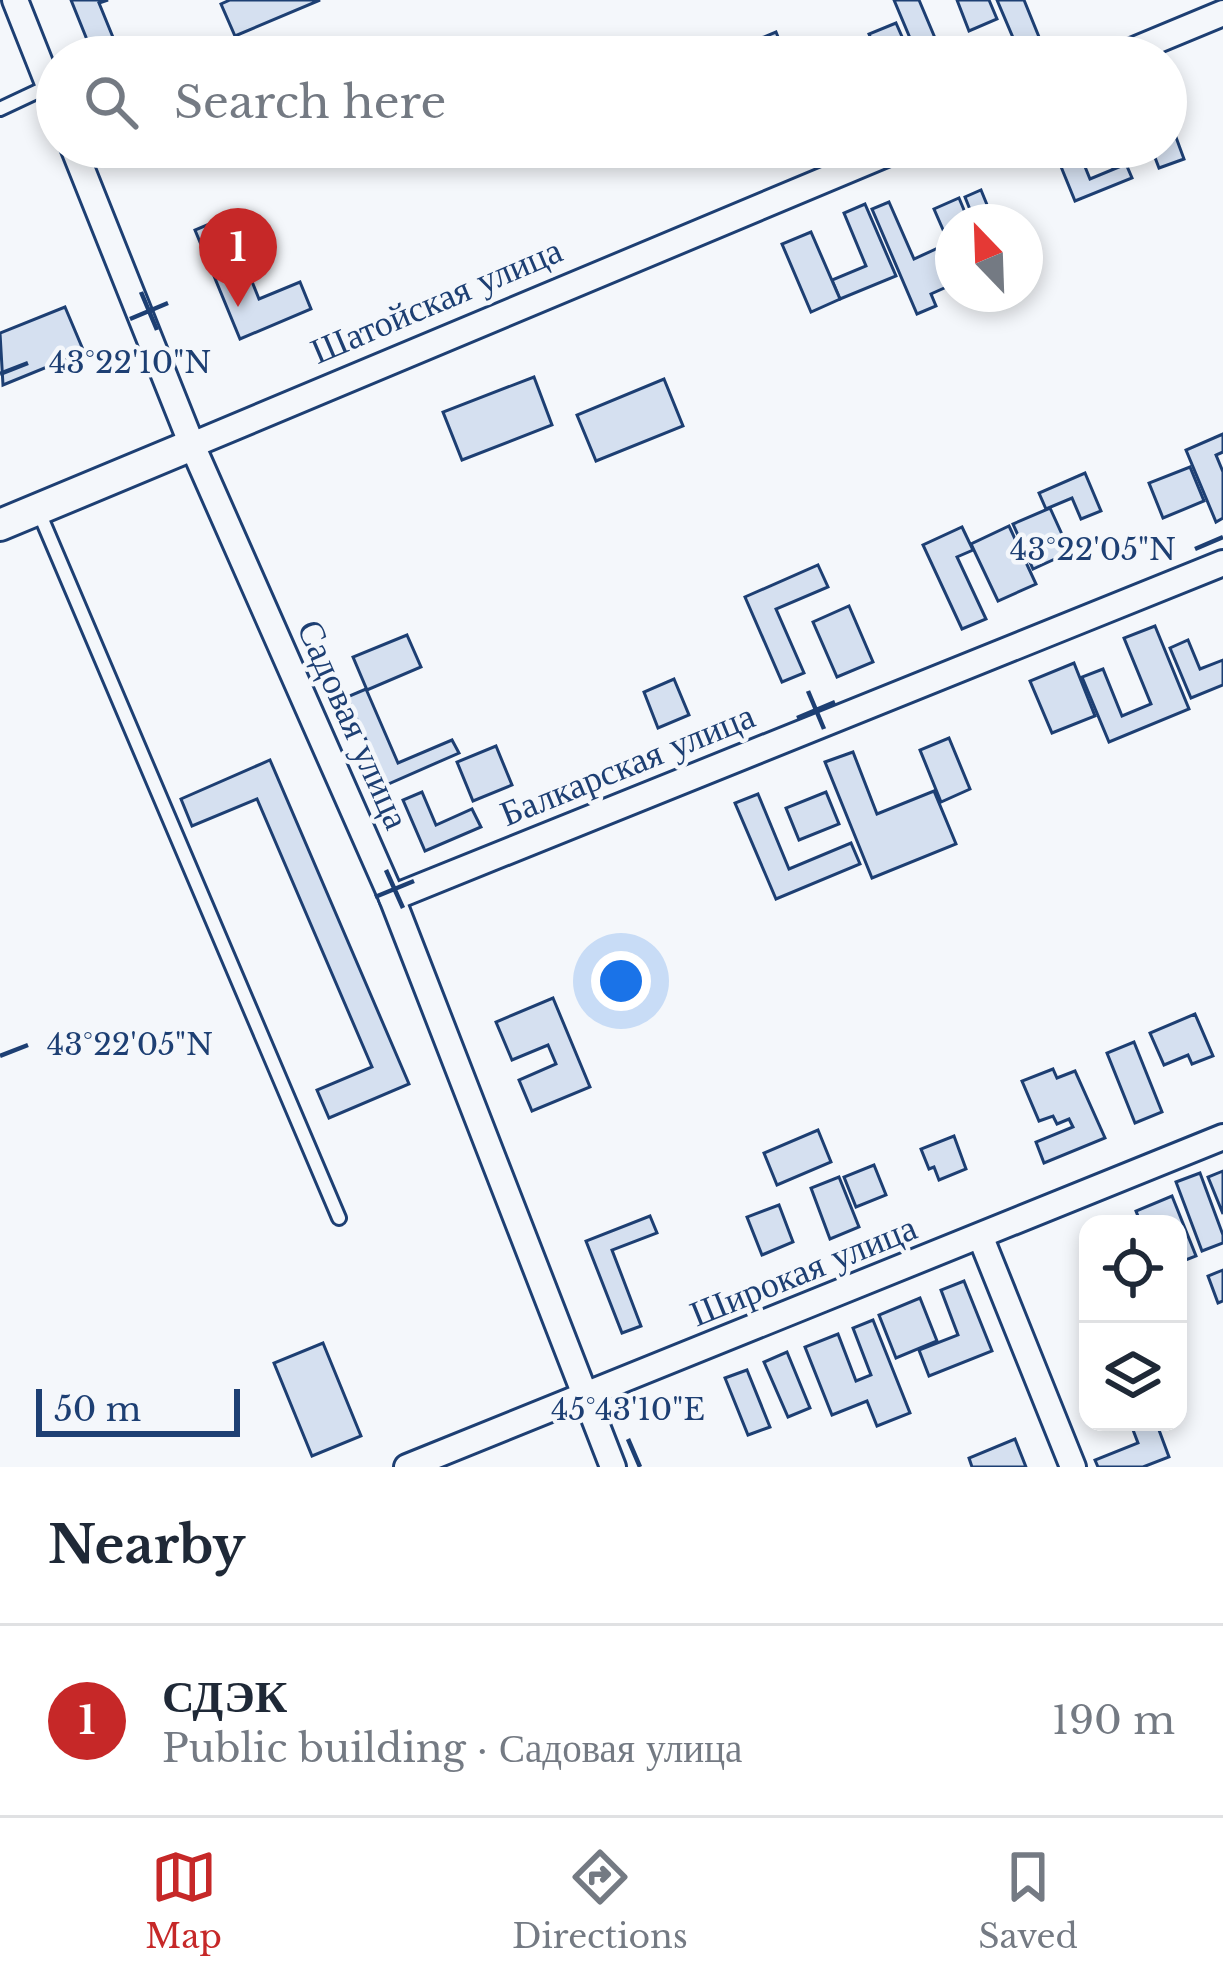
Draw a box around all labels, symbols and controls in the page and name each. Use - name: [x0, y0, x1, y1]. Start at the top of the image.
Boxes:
- search box: [36, 36, 1187, 168]
- icon: search: [78, 69, 144, 135]
- text: Search here: [174, 74, 446, 130]
- north arrow: [935, 204, 1043, 312]
- pin: 1: [199, 208, 277, 307]
- street label: Шатойская улица: [304, 227, 569, 374]
- text: 43°22'10"N: [49, 344, 211, 381]
- text: 43°22'05"N: [1010, 531, 1176, 568]
- street label: Садовая улица: [287, 612, 420, 836]
- street label: Балкарская улица: [493, 693, 761, 836]
- your location: [591, 951, 651, 1011]
- text: 43°22'05"N: [47, 1026, 213, 1063]
- street label: Широкая улица: [683, 1205, 923, 1336]
- map controls: [1079, 1215, 1187, 1431]
- button: locate: [1079, 1215, 1187, 1323]
- button: layers: [1079, 1323, 1187, 1431]
- scale bar: [36, 1383, 240, 1436]
- text: 50 m: [54, 1389, 141, 1430]
- text: 45°43'10"E: [551, 1391, 705, 1428]
- text: Nearby: [48, 1514, 245, 1577]
- text: СДЭК: [162, 1668, 288, 1724]
- text: 1: [78, 1696, 96, 1745]
- text: 190 m: [1052, 1696, 1175, 1745]
- text: Public building · Садовая улица: [162, 1724, 742, 1773]
- tab: Map: [145, 1844, 222, 1957]
- tab: Directions: [512, 1844, 688, 1957]
- tab: Saved: [978, 1844, 1078, 1957]

